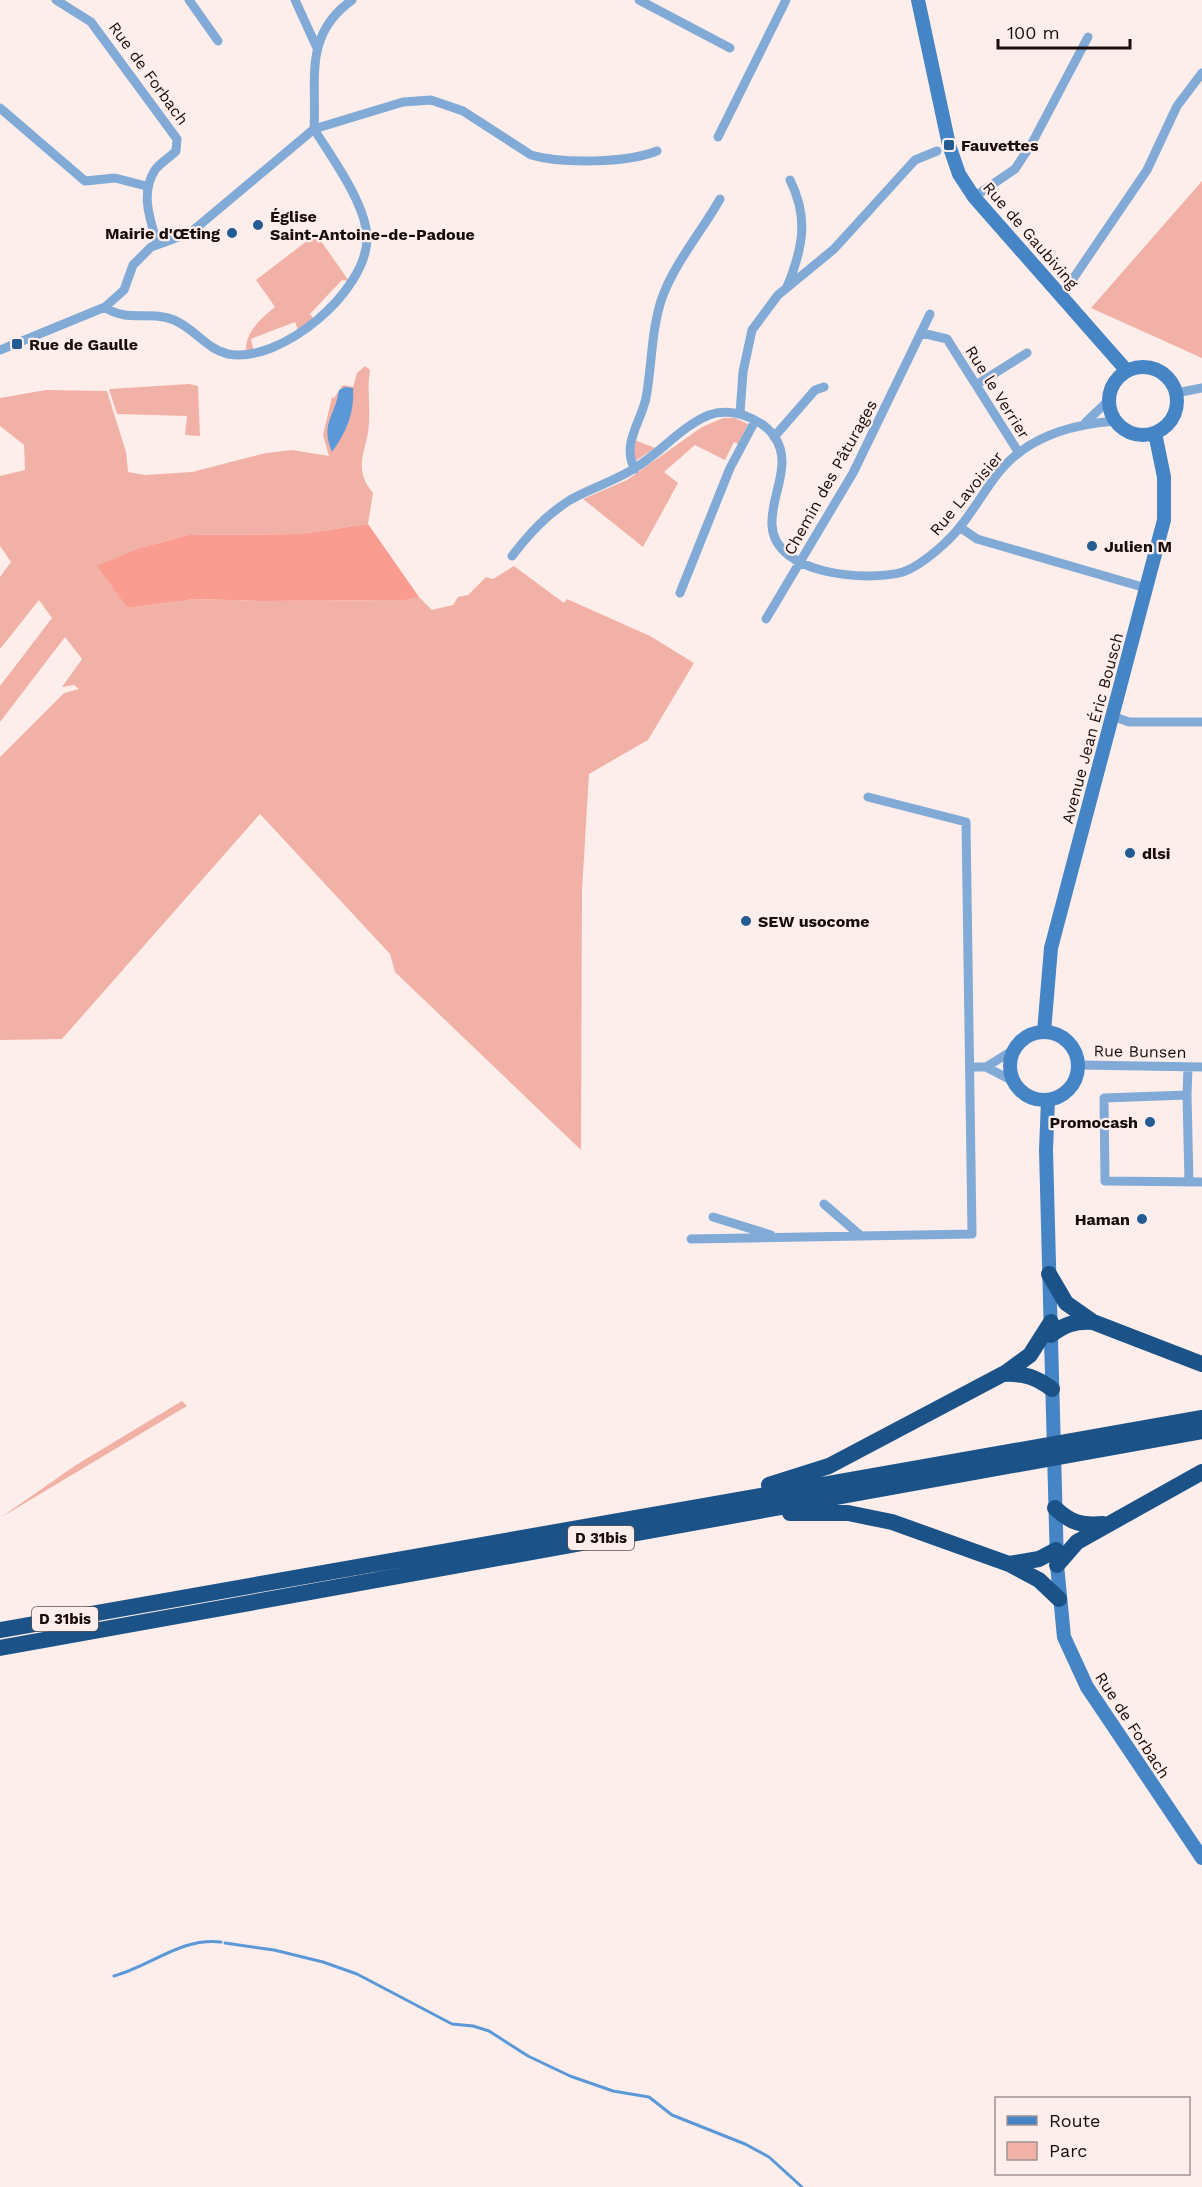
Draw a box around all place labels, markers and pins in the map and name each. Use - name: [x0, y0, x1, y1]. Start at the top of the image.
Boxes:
- place label: Fauvettes: [961, 136, 1039, 155]
- marker: Fauvettes: [942, 138, 956, 152]
- place label: Église Saint-Antoine-de-Padoue: [270, 207, 475, 244]
- marker: Église Saint-Antoine-de-Padoue: [251, 218, 265, 232]
- place label: Mairie d'Œting: [105, 224, 220, 243]
- marker: Mairie d'Œting: [225, 226, 239, 240]
- place label: Rue de Gaulle: [29, 335, 138, 354]
- marker: Rue de Gaulle: [10, 337, 24, 351]
- place label: Julien M: [1104, 537, 1172, 556]
- marker: Julien M: [1085, 539, 1099, 553]
- place label: dlsi: [1142, 844, 1170, 863]
- marker: dlsi: [1123, 846, 1137, 860]
- place label: SEW usocome: [758, 912, 870, 931]
- marker: SEW usocome: [739, 914, 753, 928]
- place label: Promocash: [1050, 1113, 1138, 1132]
- marker: Promocash: [1143, 1115, 1157, 1129]
- place label: Haman: [1075, 1210, 1130, 1229]
- marker: Haman: [1135, 1212, 1149, 1226]

